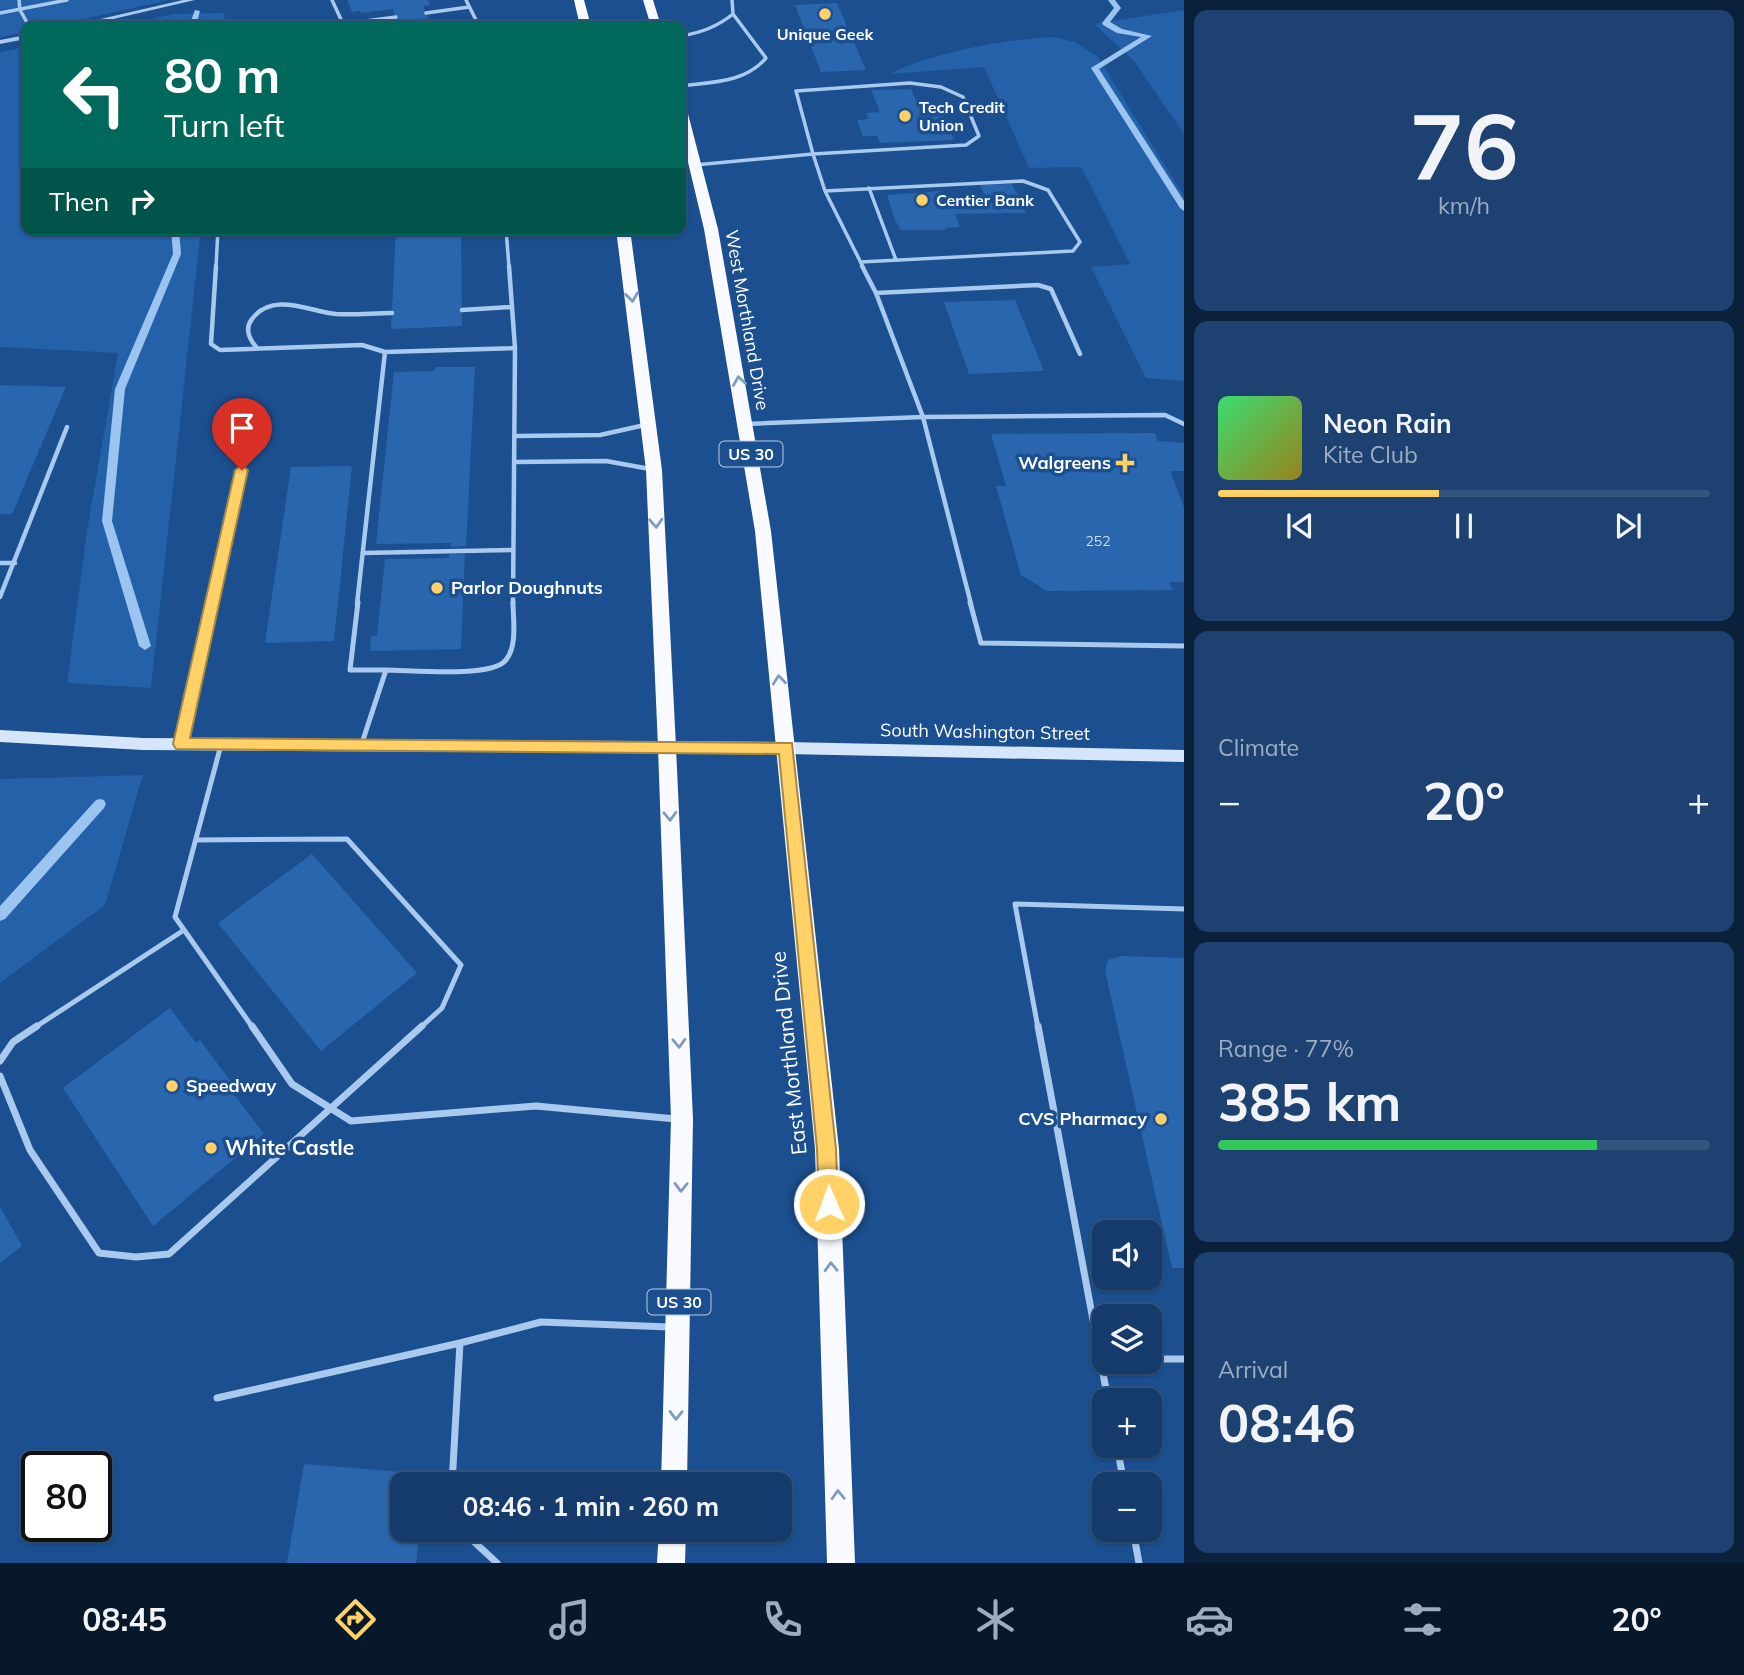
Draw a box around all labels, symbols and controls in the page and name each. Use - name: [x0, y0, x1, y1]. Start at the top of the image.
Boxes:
- marker: Unique Geek: [817, 6, 833, 22]
- place label: Unique Geek: [777, 24, 874, 44]
- text: 80 m: [164, 44, 280, 105]
- icon: left: [49, 49, 140, 140]
- text: 76: [1409, 88, 1519, 202]
- place label: Tech Credit Union: [919, 97, 1005, 135]
- text: Turn left: [164, 105, 284, 145]
- marker: Tech Credit Union: [897, 108, 913, 124]
- icon: right: [123, 182, 161, 220]
- text: Then: [49, 185, 109, 218]
- place label: Centier Bank: [936, 190, 1035, 210]
- text: km/h: [1438, 191, 1490, 220]
- marker: Centier Bank: [914, 192, 930, 208]
- street label: West Morthland Drive: [720, 228, 775, 412]
- one-way arrow: [624, 291, 639, 303]
- one-way arrow: [732, 375, 747, 387]
- pin: [212, 398, 272, 470]
- text: Neon Rain: [1323, 407, 1452, 440]
- icon: arrive: [223, 409, 261, 447]
- text: Kite Club: [1323, 440, 1418, 469]
- road number: US 30: [720, 442, 782, 467]
- place label: Walgreens: [1018, 451, 1111, 474]
- marker: Walgreens: [1117, 455, 1133, 471]
- icon: previous: [1281, 507, 1319, 545]
- icon: pause: [1445, 507, 1483, 545]
- icon: next: [1609, 507, 1647, 545]
- one-way arrow: [649, 518, 664, 529]
- house number: 252: [1085, 532, 1111, 550]
- place label: Parlor Doughnuts: [451, 576, 603, 599]
- marker: Parlor Doughnuts: [429, 580, 445, 596]
- one-way arrow: [771, 674, 786, 685]
- street label: South Washington Street: [880, 718, 1090, 745]
- text: Climate: [1218, 733, 1299, 762]
- text: 20°: [1423, 768, 1505, 833]
- text: −: [1218, 777, 1241, 825]
- text: +: [1687, 777, 1710, 825]
- one-way arrow: [662, 810, 677, 821]
- street label: East Morthland Drive: [764, 950, 812, 1156]
- text: Range · 77%: [1218, 1034, 1354, 1063]
- one-way arrow: [671, 1038, 686, 1049]
- text: 385 km: [1218, 1069, 1401, 1134]
- place label: Speedway: [186, 1074, 276, 1097]
- marker: Speedway: [164, 1078, 180, 1094]
- place label: CVS Pharmacy: [1018, 1107, 1147, 1130]
- marker: CVS Pharmacy: [1153, 1111, 1169, 1127]
- place label: White Castle: [225, 1134, 354, 1160]
- marker: White Castle: [203, 1140, 219, 1156]
- position arrow: [792, 1167, 866, 1241]
- one-way arrow: [673, 1183, 689, 1193]
- map controls: [1092, 1220, 1162, 1542]
- button: sound: [1092, 1220, 1162, 1290]
- one-way arrow: [823, 1262, 838, 1273]
- road number: US 30: [648, 1290, 710, 1314]
- button: layers: [1092, 1304, 1162, 1374]
- text: Arrival: [1218, 1355, 1288, 1384]
- button: +: [1092, 1388, 1162, 1458]
- text: 08:46: [1218, 1390, 1356, 1455]
- one-way arrow: [669, 1410, 684, 1421]
- speed limit sign: 80: [21, 1451, 112, 1542]
- button: −: [1092, 1472, 1162, 1542]
- one-way arrow: [831, 1489, 846, 1500]
- text: 08:46 · 1 min · 260 m: [463, 1490, 719, 1523]
- icon: directions: [331, 1595, 380, 1644]
- icon: music: [545, 1595, 594, 1644]
- icon: phone: [758, 1595, 807, 1644]
- icon: climate: [971, 1595, 1020, 1644]
- icon: car: [1185, 1595, 1234, 1644]
- icon: filters: [1398, 1595, 1447, 1644]
- text: 08:45: [82, 1599, 167, 1639]
- text: 20°: [1611, 1599, 1662, 1639]

